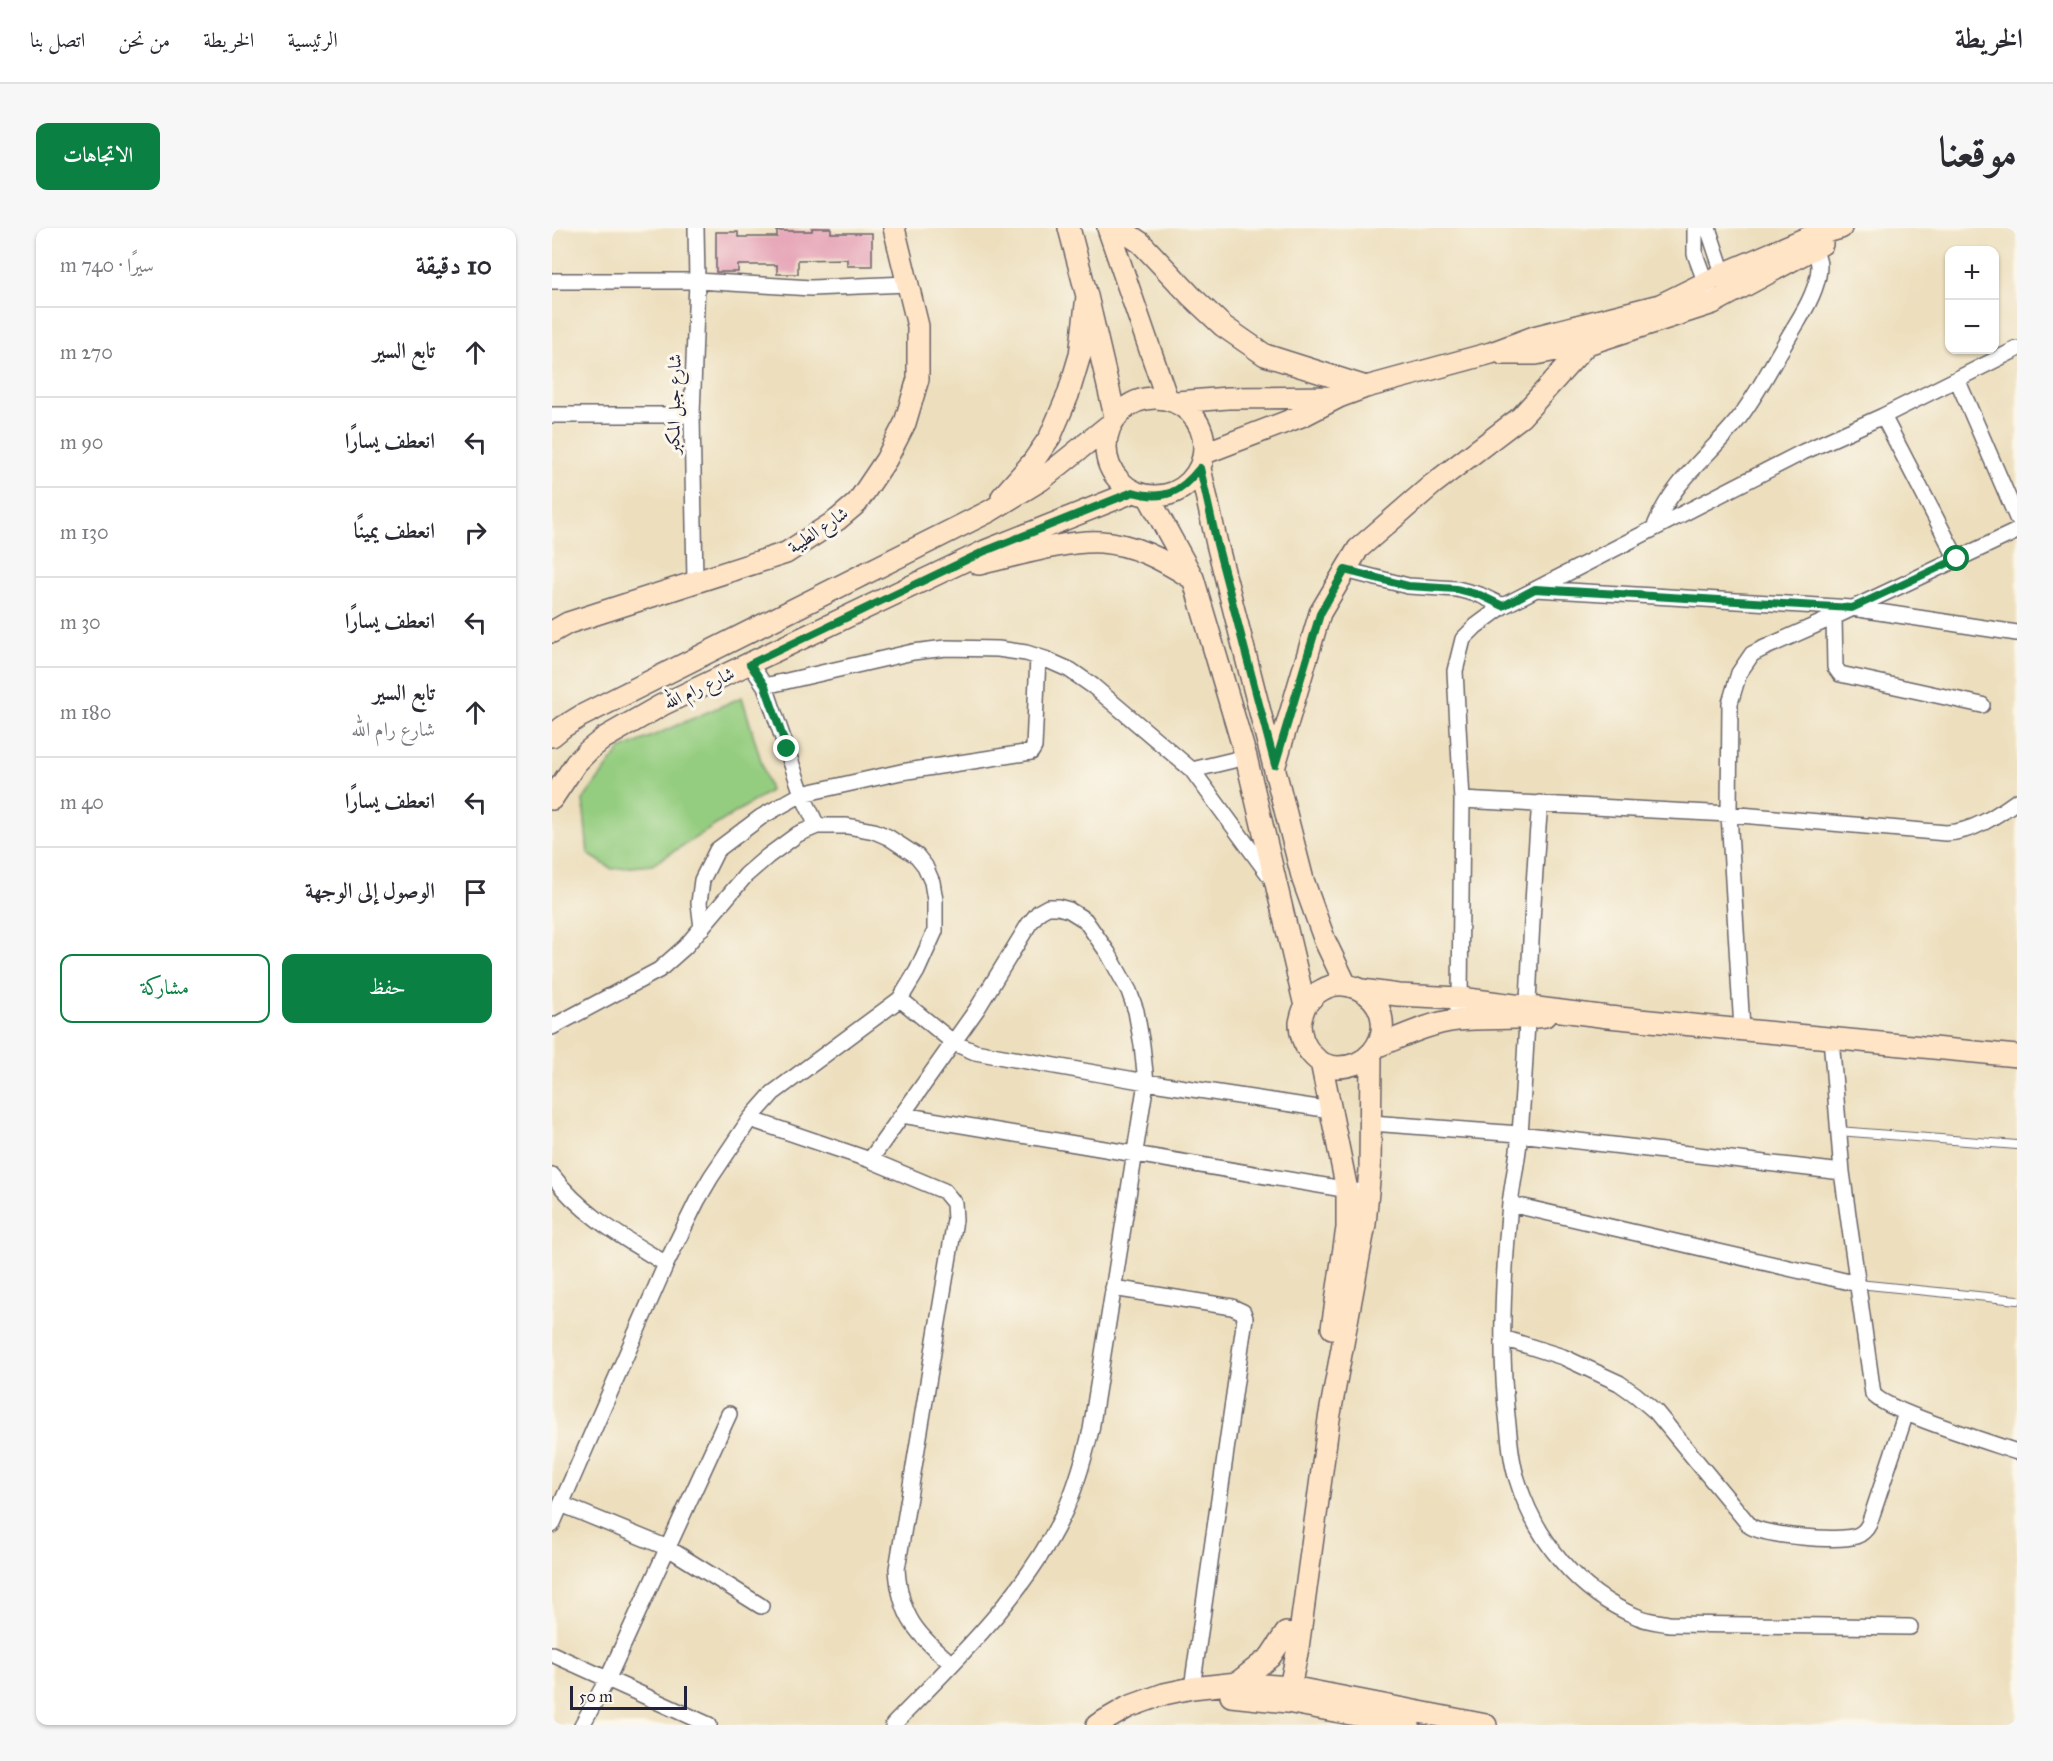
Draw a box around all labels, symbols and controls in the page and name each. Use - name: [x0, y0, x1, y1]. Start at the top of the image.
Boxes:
- text: الخريطة: [1955, 21, 2023, 56]
- text: اتصل بنا: [30, 27, 85, 53]
- text: من نحن: [118, 27, 170, 53]
- text: الخريطة: [203, 27, 254, 53]
- text: الرئيسية: [287, 27, 338, 53]
- button: الاتجاهات: [36, 123, 160, 190]
- text: موقعنا: [1939, 126, 2017, 178]
- map controls: [1945, 246, 1999, 354]
- button: +: [1945, 246, 1999, 300]
- text: 10 دقيقة: [416, 249, 492, 281]
- text: سيرًا · 740 m: [60, 253, 154, 277]
- button: −: [1945, 300, 1999, 354]
- icon: ahead: [459, 336, 492, 369]
- text: تابع السير: [373, 337, 435, 364]
- text: 270 m: [60, 340, 113, 364]
- street label: شارع جبل المكبر: [662, 354, 690, 456]
- icon: left: [459, 426, 492, 459]
- text: انعطف يسارًا: [345, 427, 435, 454]
- text: 90 m: [60, 430, 104, 454]
- street label: شارع الطيبة: [784, 502, 854, 561]
- icon: right: [459, 516, 492, 549]
- text: انعطف يمينًا: [354, 517, 435, 544]
- text: 130 m: [60, 520, 109, 544]
- route start: [1943, 545, 1969, 571]
- icon: left: [459, 606, 492, 639]
- text: انعطف يسارًا: [345, 607, 435, 634]
- text: 30 m: [60, 610, 101, 634]
- street label: شارع رام الله: [659, 659, 740, 718]
- text: تابع السير: [373, 679, 435, 706]
- icon: ahead: [459, 696, 492, 729]
- text: 180 m: [60, 700, 111, 724]
- text: شارع رام الله: [351, 717, 435, 741]
- route end: [773, 735, 799, 761]
- icon: left: [459, 786, 492, 819]
- text: انعطف يسارًا: [345, 787, 435, 814]
- text: 40 m: [60, 790, 104, 814]
- icon: arrive: [459, 876, 492, 909]
- text: الوصول إلى الوجهة: [305, 877, 435, 904]
- button: مشاركة: [60, 954, 270, 1023]
- button: حفظ: [282, 954, 492, 1023]
- scale bar: [570, 1683, 687, 1710]
- text: 50 m: [579, 1687, 613, 1706]

